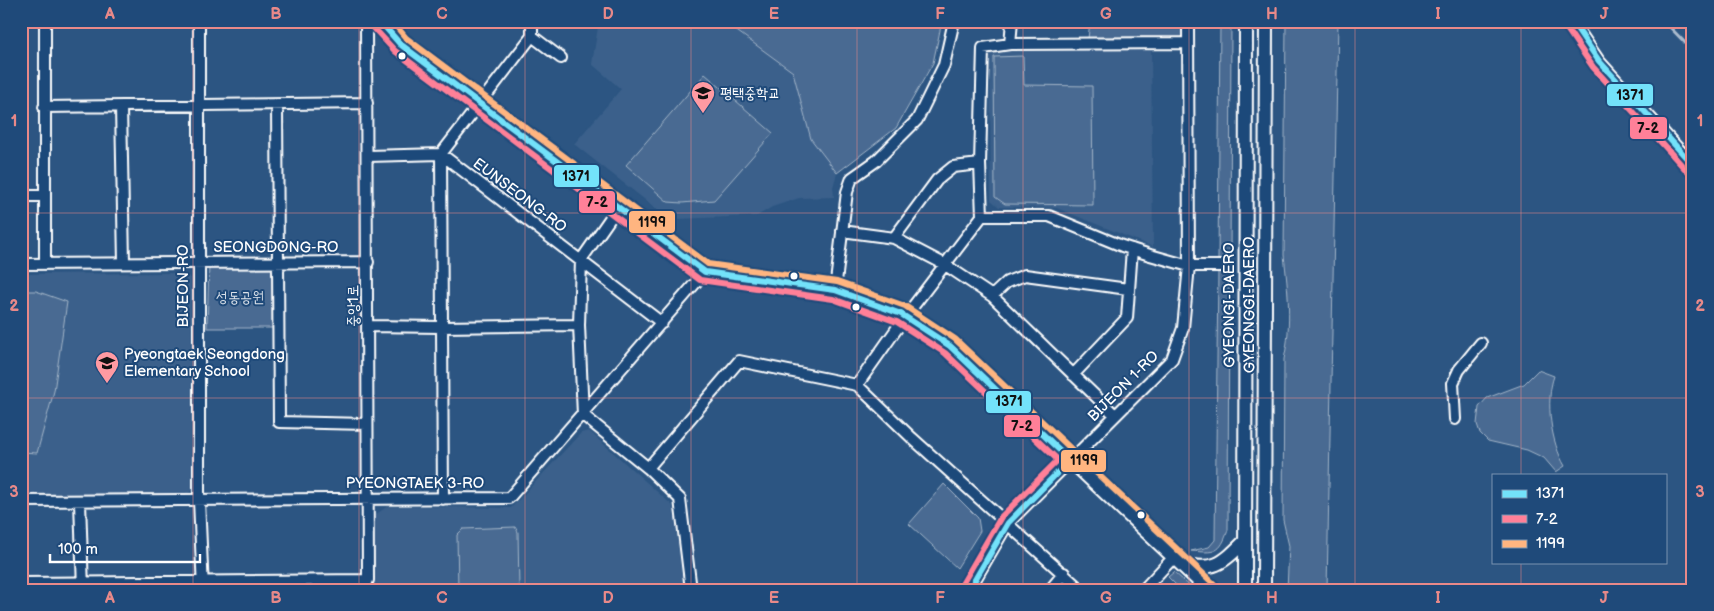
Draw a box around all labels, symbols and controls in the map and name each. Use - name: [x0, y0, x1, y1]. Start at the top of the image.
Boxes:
- text: A: [104, 5, 115, 24]
- text: B: [270, 5, 282, 24]
- text: C: [436, 5, 448, 24]
- text: D: [602, 5, 614, 24]
- text: E: [769, 5, 779, 24]
- text: F: [935, 5, 945, 24]
- text: G: [1100, 5, 1112, 24]
- text: H: [1266, 5, 1278, 24]
- text: I: [1435, 5, 1441, 24]
- text: J: [1600, 5, 1609, 24]
- unlabelled marker: [397, 51, 407, 61]
- school or university icon: 평택중학교: [690, 80, 716, 114]
- line badge: 1371: [1606, 83, 1654, 107]
- place label: 평택중학교: [720, 84, 780, 103]
- text: 1371: [1616, 87, 1644, 104]
- text: 1: [11, 112, 17, 131]
- text: 1: [1697, 112, 1703, 131]
- line badge: 7-2: [1629, 116, 1668, 140]
- text: 7-2: [1637, 120, 1660, 137]
- street label: EUNSEONG-RO: [469, 154, 570, 237]
- line badge: 1371: [553, 164, 600, 188]
- text: 1371: [562, 168, 590, 185]
- line badge: 7-2: [578, 190, 616, 214]
- text: 7-2: [586, 194, 609, 211]
- line badge: 1199: [628, 210, 676, 234]
- text: 1199: [638, 214, 666, 231]
- street label: GYEONGGI-DAERO: [1240, 237, 1259, 373]
- street label: SEONGDONG-RO: [213, 238, 339, 257]
- street label: GYEONGI-DAERO: [1220, 242, 1239, 368]
- street label: BIJEON-RO: [174, 244, 193, 328]
- unlabelled marker: [789, 271, 799, 281]
- street label: 중앙1로: [344, 285, 363, 327]
- park label: 성동공원: [216, 288, 264, 307]
- text: 2: [9, 297, 19, 316]
- text: 2: [1695, 297, 1705, 316]
- unlabelled marker: [851, 302, 861, 312]
- place label: Pyeongtaek Seongdong Elementary School: [124, 345, 285, 381]
- street label: BIJEON 1-RO: [1084, 347, 1163, 426]
- school or university icon: Pyeongtaek Seongdong Elementary School: [94, 350, 120, 384]
- line badge: 1371: [985, 390, 1032, 414]
- text: 1371: [995, 393, 1023, 410]
- line badge: 7-2: [1003, 414, 1041, 438]
- text: 7-2: [1011, 418, 1034, 435]
- line badge: 1199: [1060, 449, 1107, 473]
- text: 1199: [1070, 452, 1098, 469]
- street label: PYEONGTAEK 3-RO: [346, 474, 484, 493]
- legend: [1492, 474, 1666, 564]
- text: 3: [9, 483, 19, 502]
- text: 3: [1695, 483, 1705, 502]
- text: 1371: [1536, 484, 1564, 503]
- unlabelled marker: [1136, 510, 1146, 520]
- text: 7-2: [1536, 510, 1558, 529]
- scale bar: [50, 531, 200, 563]
- text: 1199: [1536, 534, 1565, 553]
- text: 100 m: [58, 540, 98, 559]
- text: A: [104, 589, 115, 608]
- text: B: [270, 589, 282, 608]
- text: C: [436, 589, 448, 608]
- text: D: [602, 589, 614, 608]
- text: E: [769, 589, 779, 608]
- text: F: [935, 589, 945, 608]
- text: G: [1100, 589, 1112, 608]
- text: H: [1266, 589, 1278, 608]
- text: I: [1435, 589, 1441, 608]
- text: J: [1600, 589, 1609, 608]

